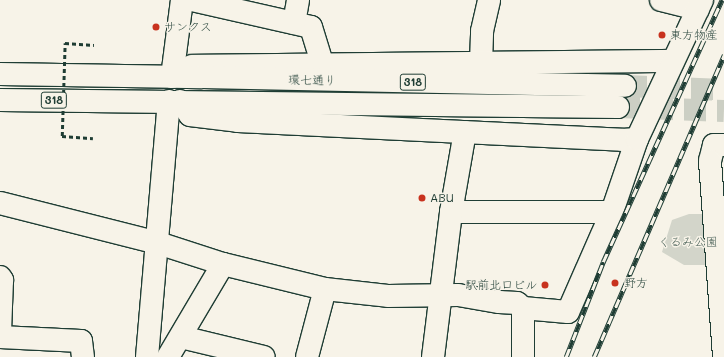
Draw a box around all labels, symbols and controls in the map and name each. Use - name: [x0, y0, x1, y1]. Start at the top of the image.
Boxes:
- place label: サンクス: [164, 20, 212, 34]
- marker: サンクス: [151, 22, 161, 32]
- place label: 東方物産: [670, 28, 718, 42]
- marker: 東方物産: [657, 30, 667, 40]
- street label: 環七通り: [288, 72, 336, 88]
- road number: 318: [399, 73, 427, 91]
- road number: 318: [40, 91, 68, 109]
- place label: ABU: [430, 191, 454, 205]
- marker: ABU: [417, 193, 427, 203]
- park label: くるみ公園: [658, 235, 718, 249]
- place label: 野方: [624, 276, 648, 290]
- marker: 野方: [609, 277, 621, 289]
- place label: 駅前北口ビル: [465, 278, 537, 292]
- marker: 駅前北口ビル: [540, 280, 550, 290]

